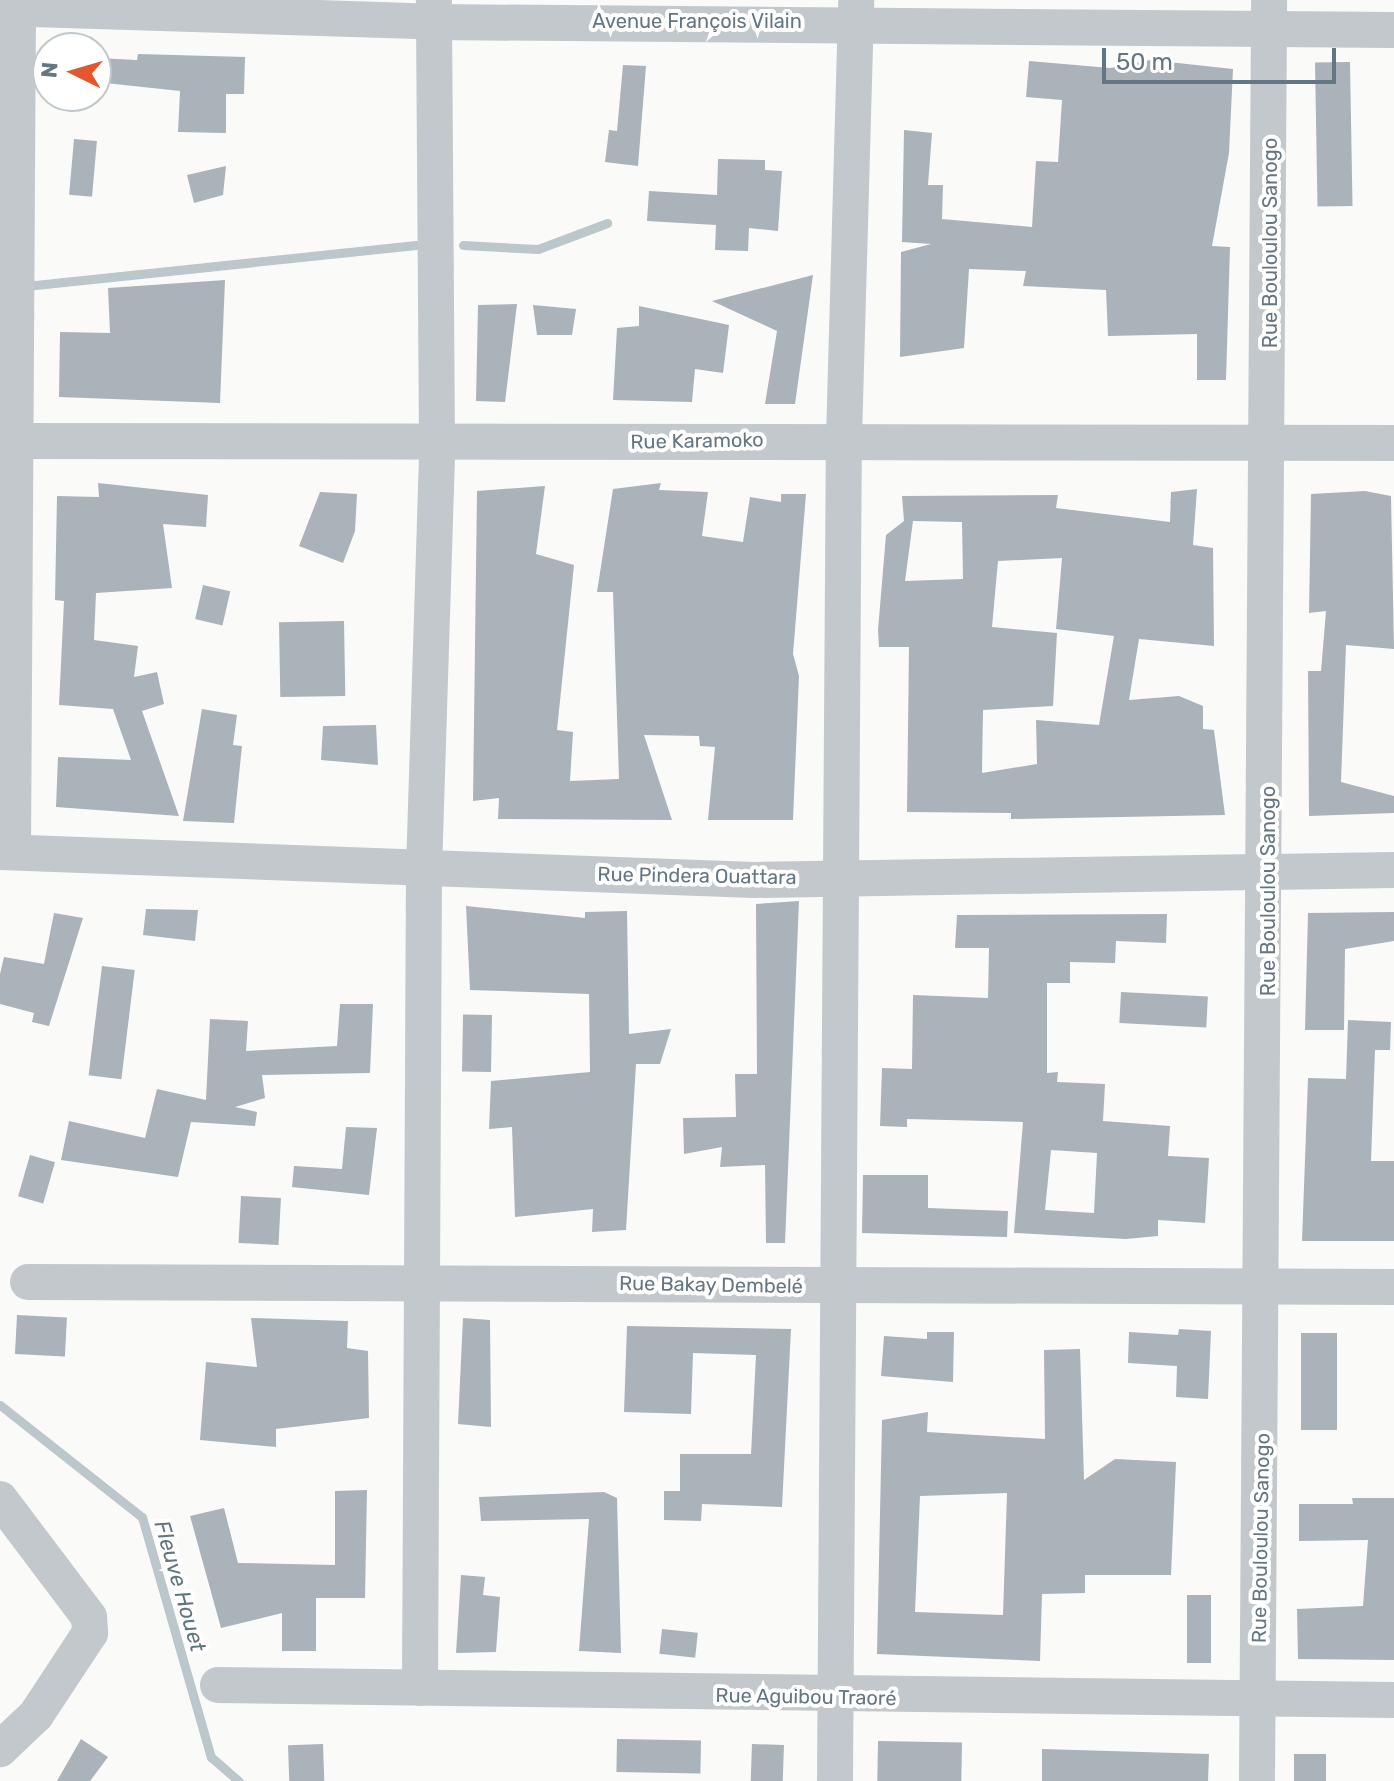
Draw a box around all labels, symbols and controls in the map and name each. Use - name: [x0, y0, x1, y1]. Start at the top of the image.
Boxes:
- street label: Avenue François Vilain: [592, 9, 802, 33]
- north arrow: [32, 32, 112, 112]
- scale bar: [1106, 32, 1340, 82]
- text: 50 m: [1116, 48, 1173, 76]
- text: N: [35, 61, 64, 79]
- street label: Rue Bouloulou Sanogo: [1258, 138, 1282, 348]
- street label: Rue Karamoko: [630, 428, 764, 454]
- street label: Rue Bouloulou Sanogo: [1256, 786, 1280, 996]
- street label: Rue Pindera Ouattara: [597, 862, 797, 890]
- street label: Rue Bakay Dembelé: [619, 1271, 803, 1299]
- street label: Rue Bouloulou Sanogo: [1247, 1433, 1275, 1643]
- water label: Fleuve Houet: [149, 1517, 211, 1655]
- street label: Rue Aguibou Traoré: [715, 1683, 897, 1711]

